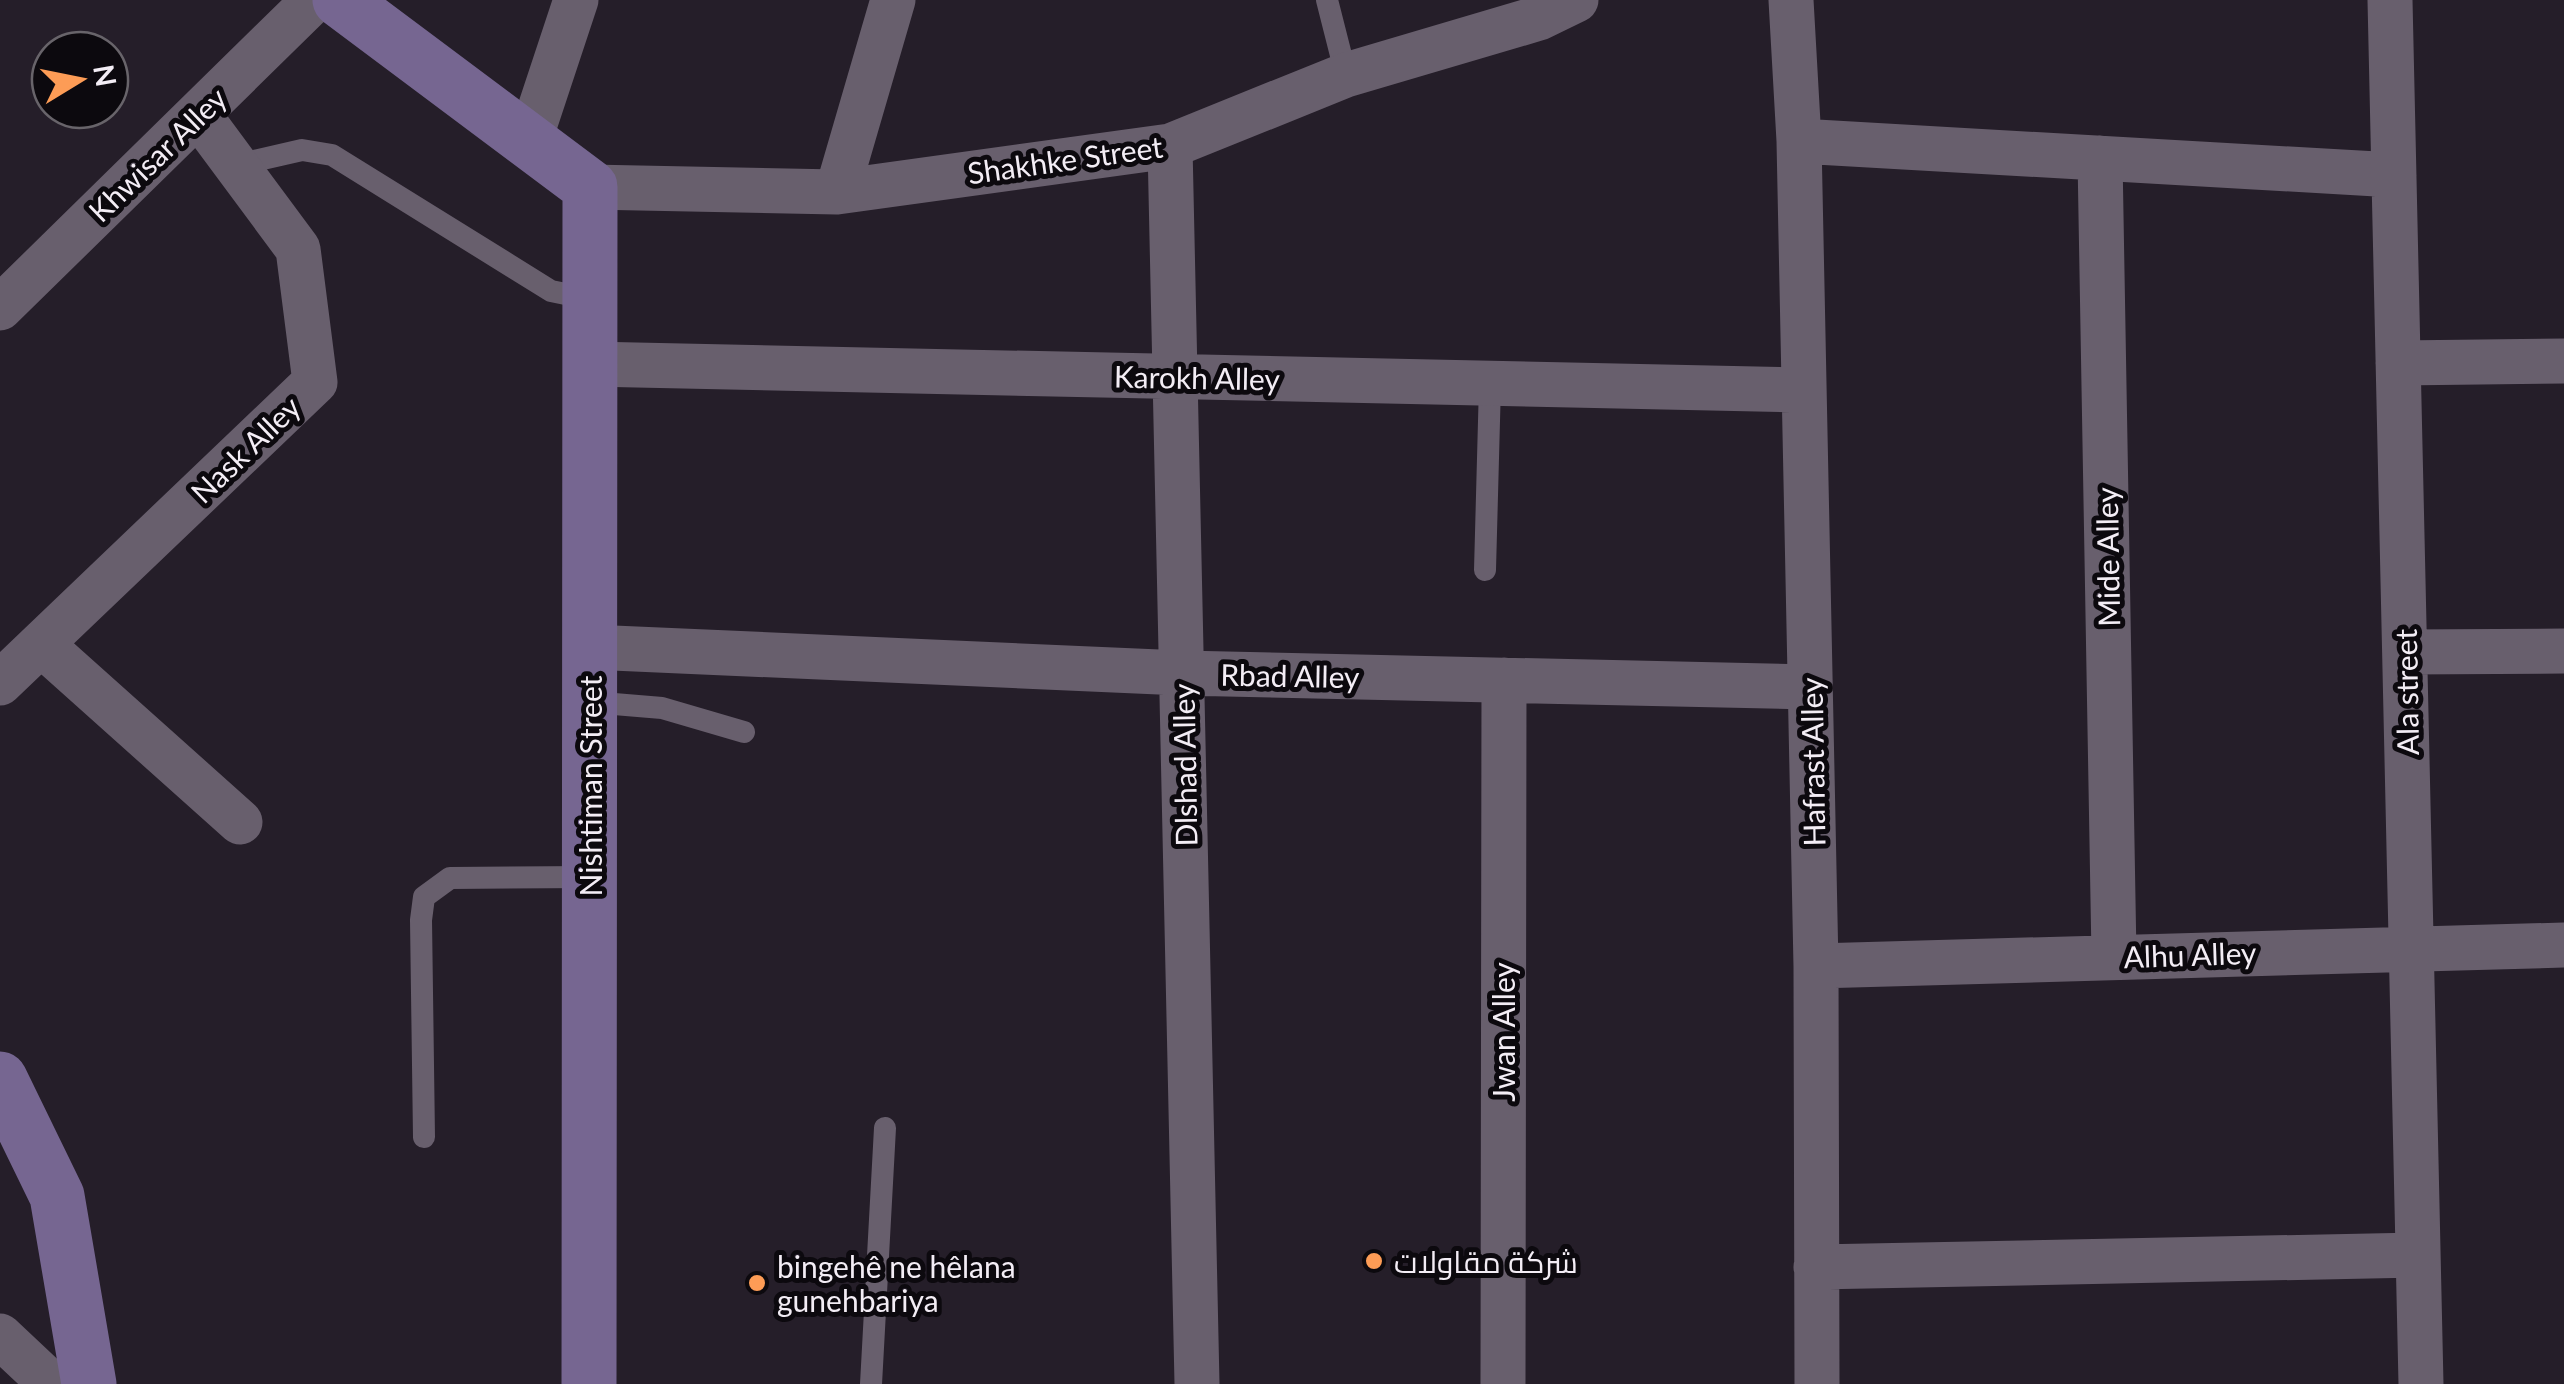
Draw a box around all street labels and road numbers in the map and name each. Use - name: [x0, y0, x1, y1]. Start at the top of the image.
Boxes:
- street label: Khwisar Alley: [81, 79, 234, 229]
- street label: Shakhke Street: [965, 127, 1165, 191]
- street label: Karokh Alley: [1114, 358, 1281, 396]
- street label: Nask Alley: [183, 388, 307, 510]
- street label: Mide Alley: [2088, 486, 2126, 627]
- street label: Ala street: [2387, 628, 2425, 755]
- street label: Rbad Alley: [1220, 656, 1360, 694]
- street label: Nishtiman Street: [572, 675, 608, 896]
- street label: Hafrast Alley: [1793, 677, 1831, 847]
- street label: Dlshad Alley: [1165, 683, 1203, 847]
- street label: Alhu Alley: [2123, 934, 2258, 974]
- street label: Jwan Alley: [1485, 962, 1521, 1102]

